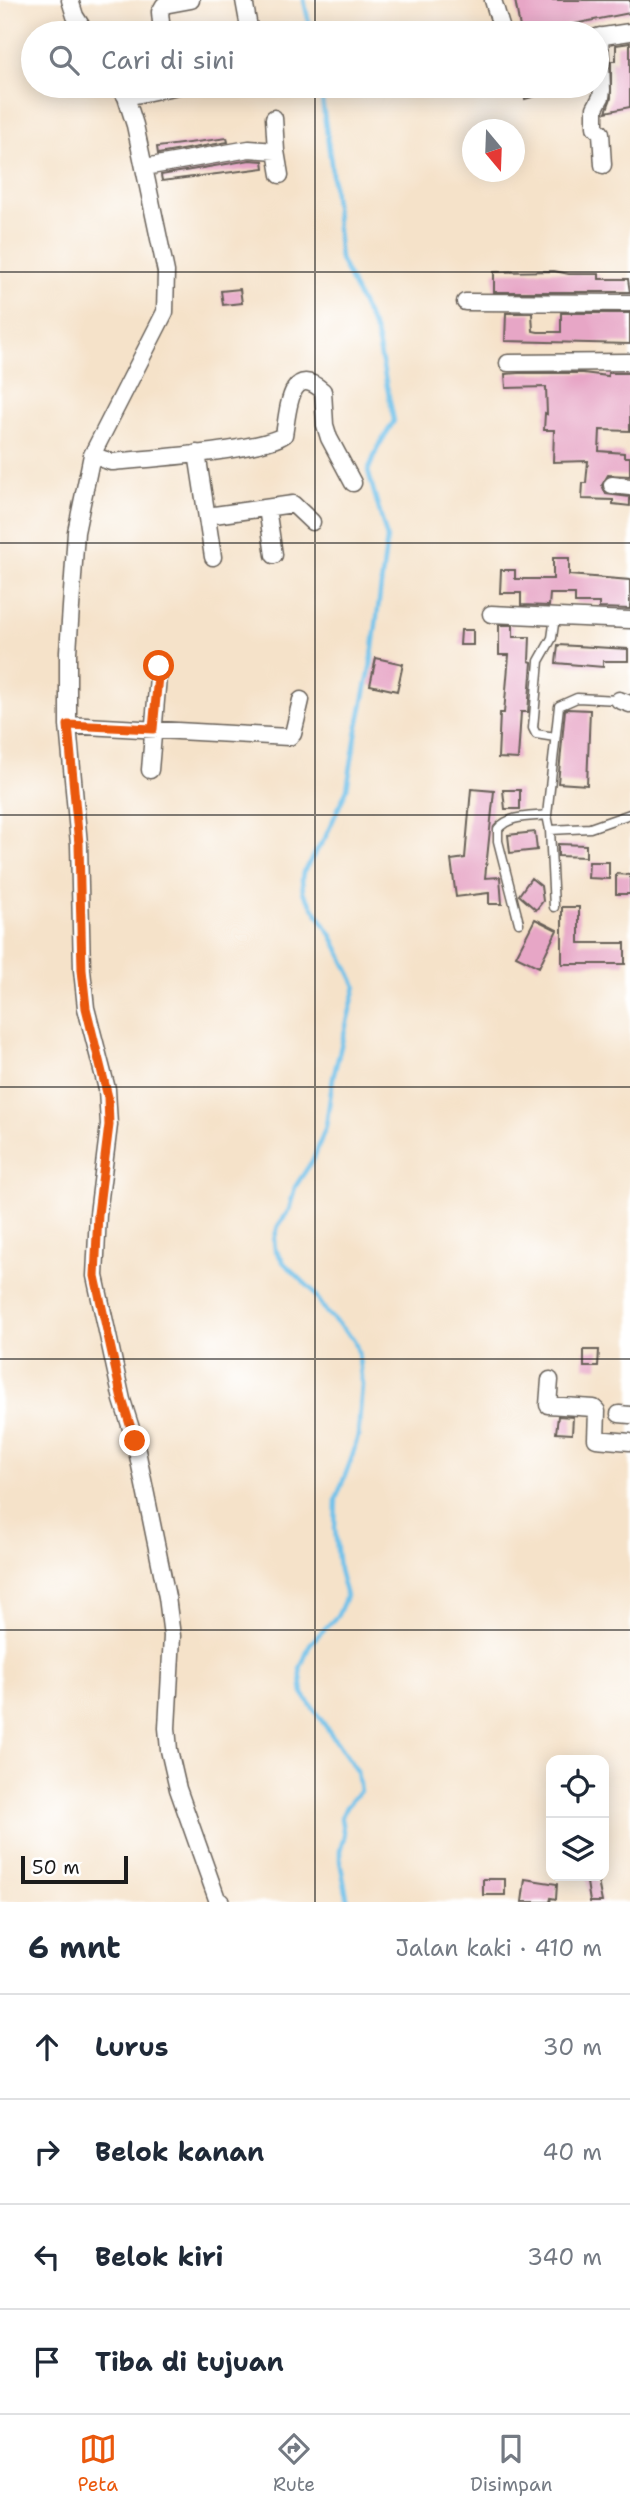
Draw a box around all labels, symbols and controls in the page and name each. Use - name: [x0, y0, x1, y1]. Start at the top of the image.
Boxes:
- search box: [21, 21, 609, 98]
- icon: search: [45, 41, 83, 79]
- text: Cari di sini: [101, 42, 235, 77]
- north arrow: [462, 119, 525, 182]
- route start: [143, 650, 174, 681]
- route end: [119, 1425, 150, 1456]
- map controls: [546, 1755, 609, 1881]
- button: locate: [546, 1755, 609, 1818]
- button: layers: [546, 1818, 609, 1881]
- scale bar: [21, 1853, 128, 1885]
- text: 50 m: [32, 1855, 80, 1880]
- text: 6 mnt: [28, 1927, 121, 1968]
- text: Jalan kaki · 410 m: [395, 1933, 602, 1963]
- icon: ahead: [28, 2028, 66, 2066]
- text: Lurus: [95, 2029, 168, 2064]
- text: 30 m: [543, 2032, 602, 2062]
- icon: right: [28, 2133, 66, 2171]
- text: Belok kanan: [95, 2134, 264, 2169]
- text: 40 m: [542, 2137, 602, 2167]
- icon: left: [28, 2238, 66, 2276]
- text: Belok kiri: [95, 2239, 224, 2274]
- text: 340 m: [527, 2242, 602, 2272]
- icon: arrive: [28, 2343, 66, 2381]
- text: Tiba di tujuan: [95, 2344, 284, 2379]
- tab: Peta: [78, 2430, 118, 2497]
- tab: Rute: [273, 2430, 315, 2497]
- tab: Disimpan: [470, 2430, 552, 2497]

